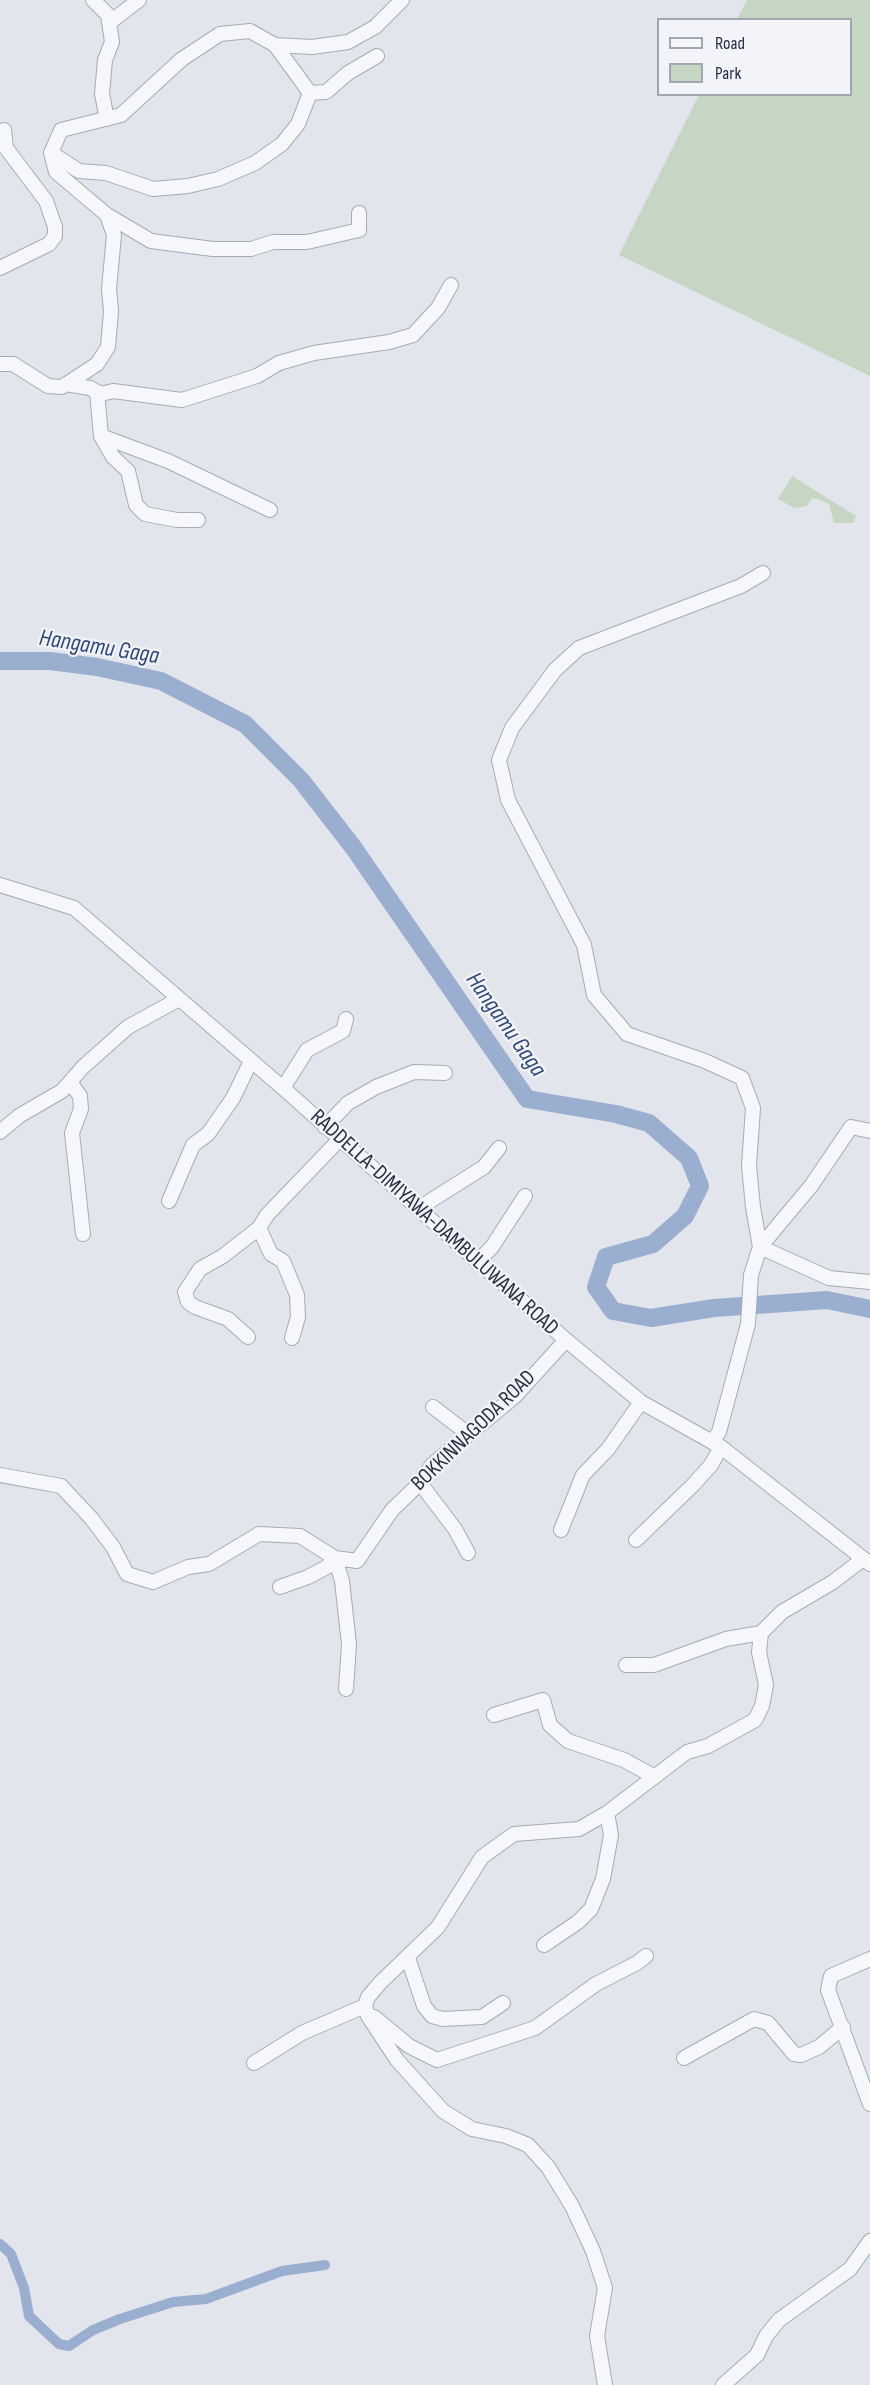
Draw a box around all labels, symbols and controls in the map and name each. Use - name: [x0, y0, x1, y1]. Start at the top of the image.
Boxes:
- legend: [657, 18, 852, 96]
- text: Road: [715, 33, 745, 54]
- text: Park: [715, 63, 741, 84]
- water label: Hangamu Gaga: [37, 624, 161, 672]
- water label: Hangamu Gaga: [459, 967, 551, 1083]
- street label: RADDELLA-DIMIYAWA-DAMBULUWANA ROAD: [304, 1104, 564, 1342]
- street label: BOKKINNAGODA ROAD: [406, 1365, 542, 1497]

